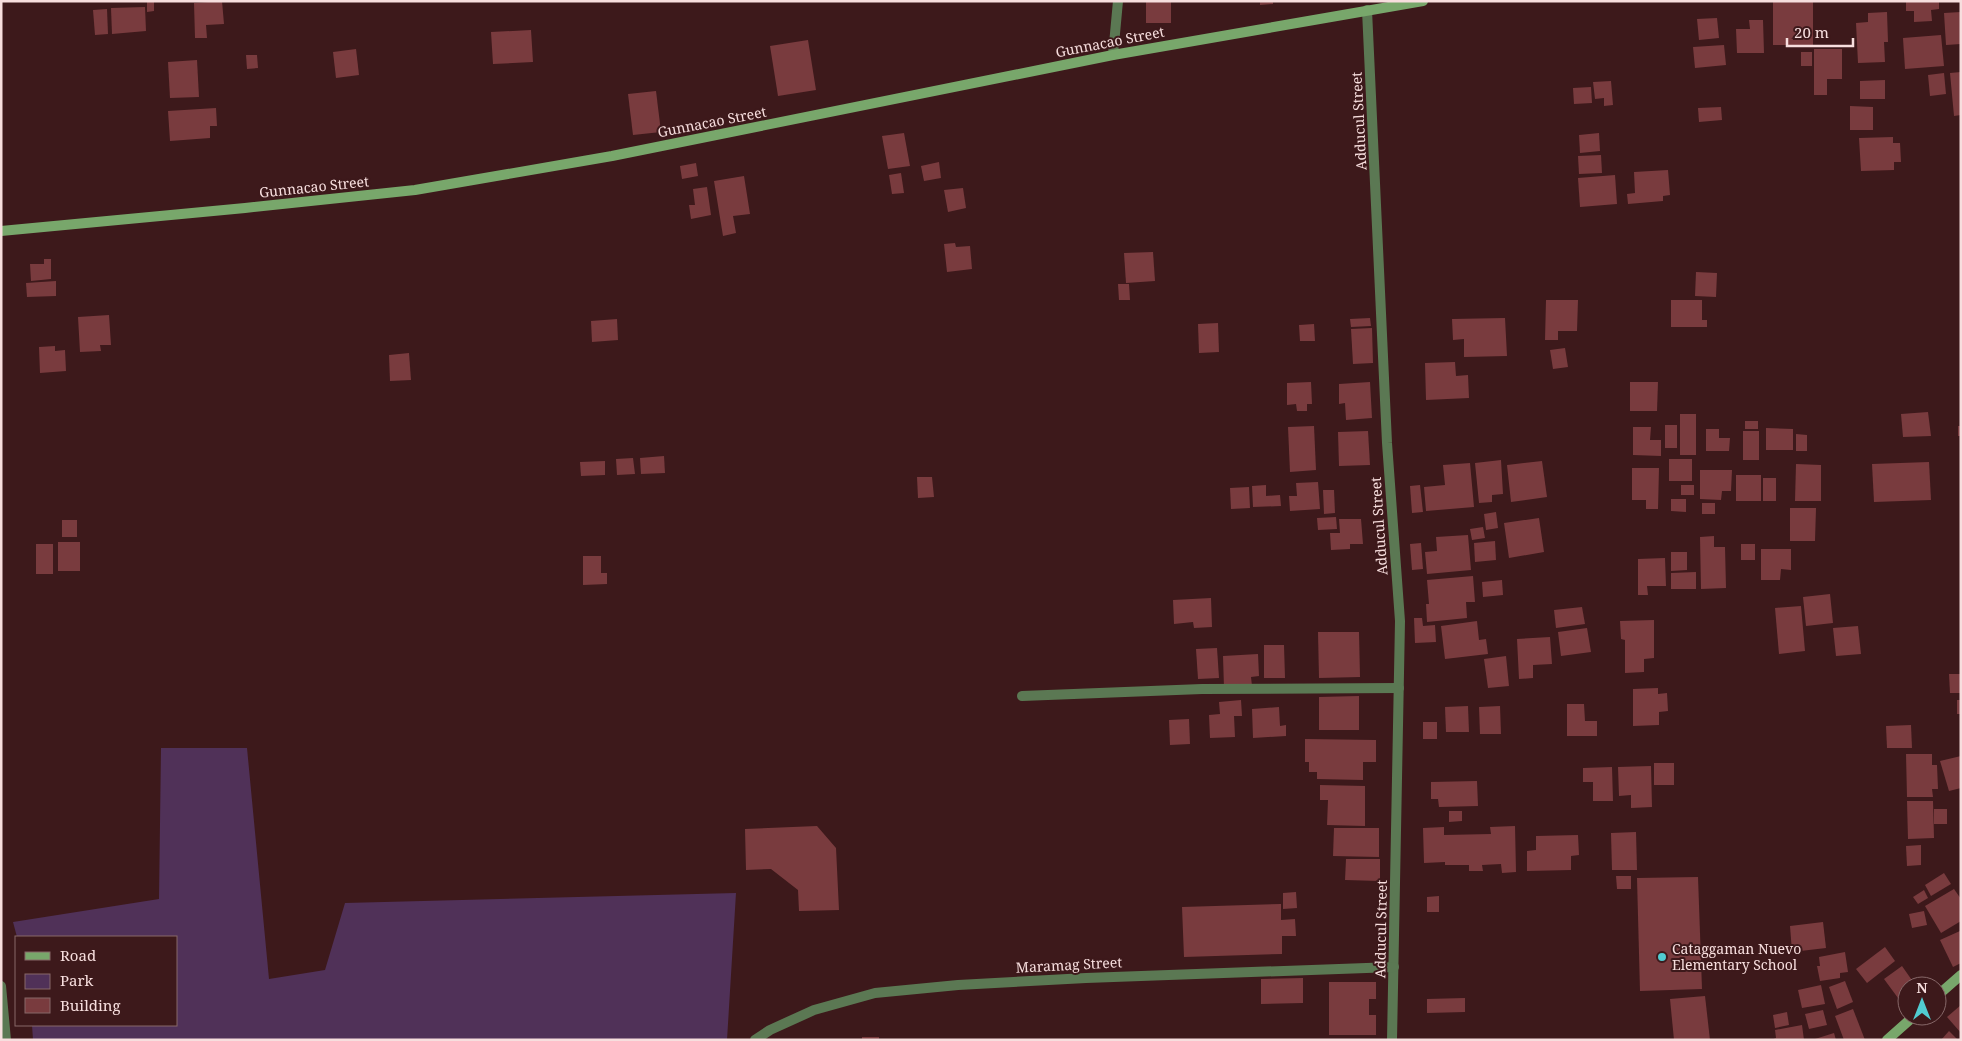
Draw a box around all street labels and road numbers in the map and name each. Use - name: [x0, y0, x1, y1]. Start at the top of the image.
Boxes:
- street label: Gunnacao Street: [1054, 22, 1166, 61]
- street label: Adducul Street: [1346, 71, 1371, 171]
- street label: Gunnacao Street: [656, 102, 768, 141]
- street label: Gunnacao Street: [258, 171, 370, 202]
- street label: Adducul Street: [1366, 476, 1391, 576]
- street label: Adducul Street: [1370, 880, 1391, 978]
- street label: Maramag Street: [1015, 952, 1123, 977]

